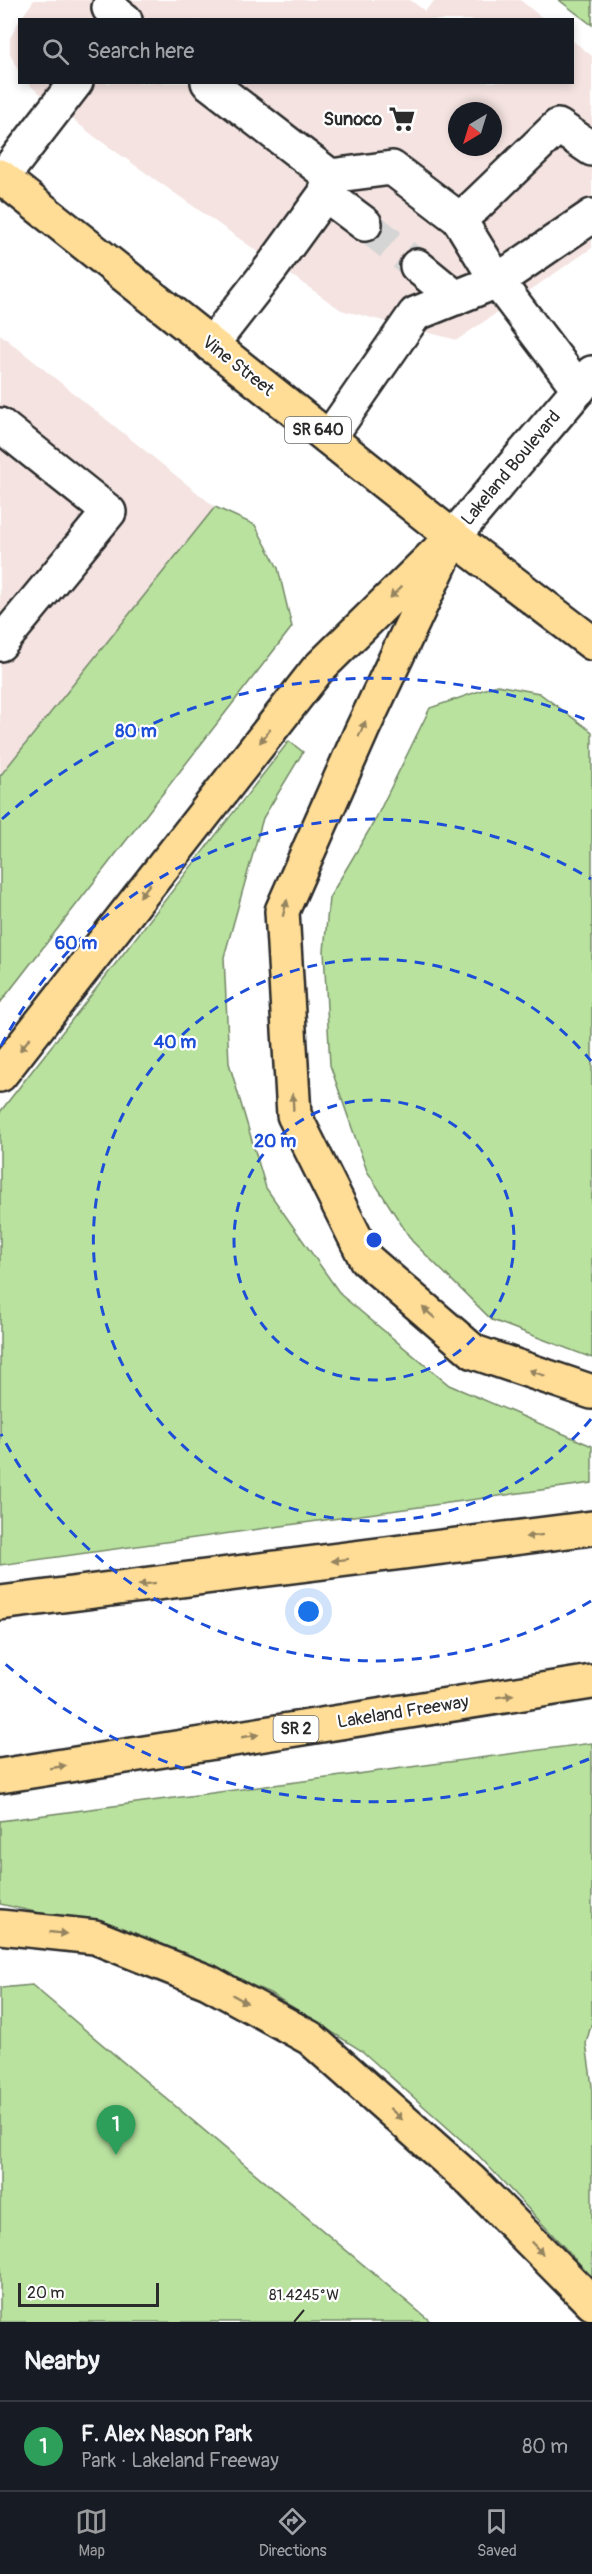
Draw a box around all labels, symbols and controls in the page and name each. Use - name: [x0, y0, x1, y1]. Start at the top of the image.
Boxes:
- search box: [18, 18, 574, 84]
- icon: search: [39, 35, 72, 68]
- text: Search here: [87, 37, 194, 65]
- north arrow: [448, 102, 502, 156]
- supermarket icon: Sunoco: [387, 104, 417, 134]
- place label: Sunoco: [323, 108, 382, 131]
- street label: Vine Street: [197, 331, 279, 402]
- street label: Lakeland Boulevard: [456, 406, 566, 530]
- road number: SR 640: [285, 417, 351, 443]
- one-way arrow: [389, 585, 403, 599]
- text: 80 m: [115, 720, 157, 743]
- one-way arrow: [358, 721, 367, 738]
- one-way arrow: [260, 729, 272, 744]
- one-way arrow: [138, 882, 151, 898]
- one-way arrow: [281, 899, 291, 917]
- text: 60 m: [55, 932, 97, 955]
- text: 40 m: [154, 1031, 196, 1054]
- one-way arrow: [19, 1036, 31, 1051]
- one-way arrow: [288, 1092, 298, 1111]
- text: 20 m: [254, 1130, 296, 1153]
- centre of rings: [364, 1230, 384, 1250]
- one-way arrow: [422, 1307, 437, 1320]
- one-way arrow: [528, 1368, 546, 1377]
- one-way arrow: [524, 1531, 543, 1540]
- one-way arrow: [331, 1555, 350, 1565]
- one-way arrow: [137, 1580, 156, 1589]
- your location: [294, 1597, 323, 1626]
- street label: Lakeland Freeway: [336, 1690, 471, 1734]
- one-way arrow: [496, 1691, 515, 1700]
- road number: SR 2: [274, 1716, 318, 1742]
- one-way arrow: [241, 1732, 260, 1741]
- one-way arrow: [48, 1762, 67, 1771]
- one-way arrow: [49, 1928, 68, 1938]
- one-way arrow: [232, 1994, 249, 2004]
- pin: 1: [96, 2106, 136, 2155]
- one-way arrow: [388, 2107, 403, 2120]
- one-way arrow: [530, 2241, 544, 2255]
- scale bar: [18, 2280, 159, 2308]
- text: 20 m: [27, 2283, 65, 2303]
- text: 81.4245°W: [269, 2286, 339, 2305]
- text: Nearby: [24, 2345, 100, 2377]
- text: F. Alex Nason Park: [81, 2420, 252, 2448]
- text: 1: [40, 2434, 47, 2459]
- text: 80 m: [522, 2434, 568, 2459]
- text: Park · Lakeland Freeway: [81, 2448, 279, 2473]
- tab: Map: [75, 2505, 108, 2561]
- tab: Directions: [259, 2505, 327, 2561]
- tab: Saved: [477, 2505, 517, 2561]

